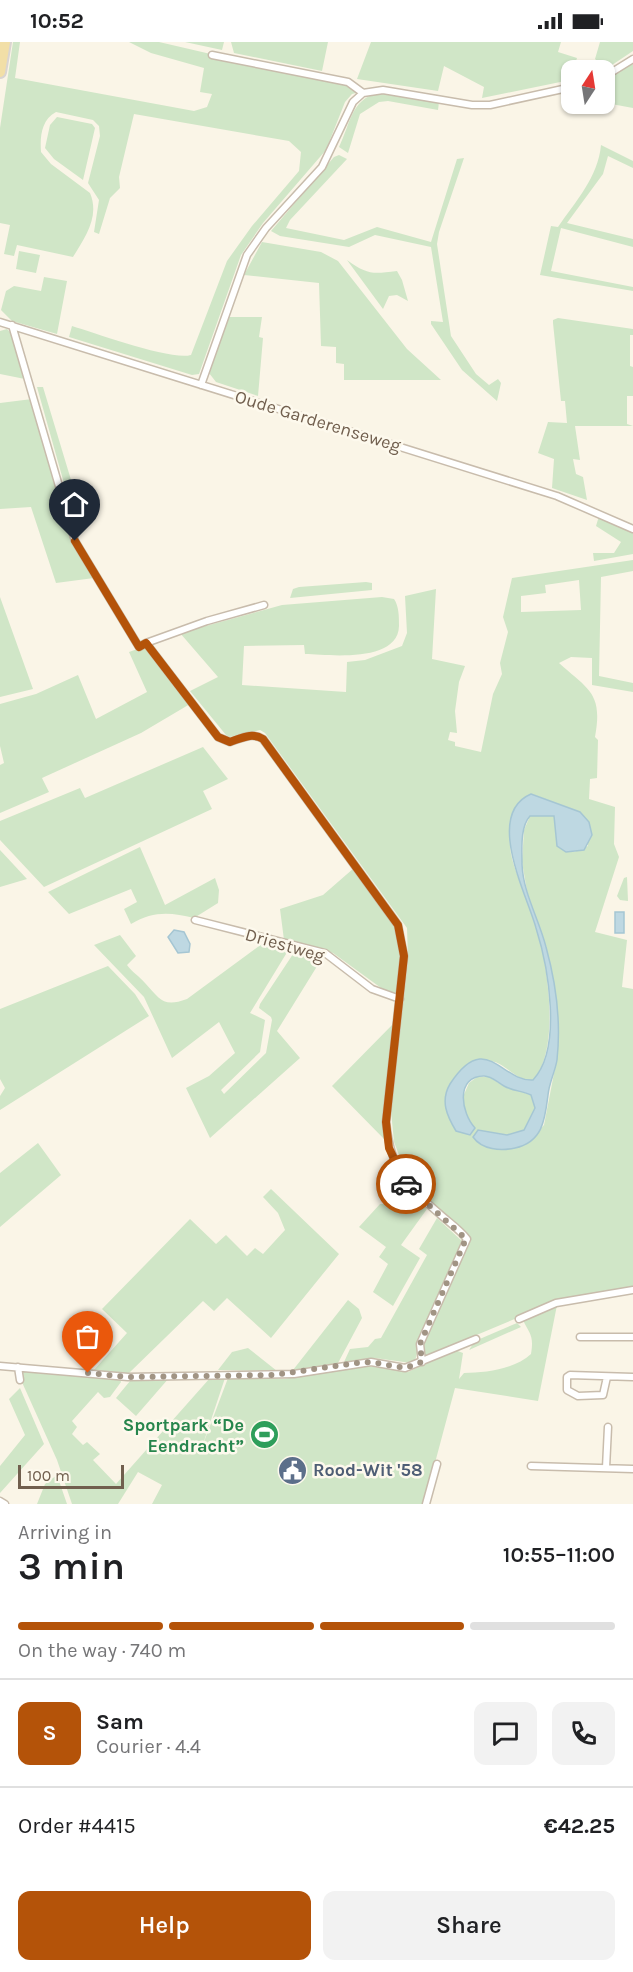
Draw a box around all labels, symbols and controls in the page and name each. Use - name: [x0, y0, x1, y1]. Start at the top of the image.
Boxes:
- text: 10:52: [30, 8, 84, 34]
- north arrow: [561, 60, 615, 114]
- map controls: [561, 60, 615, 114]
- street label: Oude Garderenseweg: [232, 385, 404, 457]
- pin: [49, 479, 100, 541]
- icon: home: [58, 488, 91, 521]
- street label: Driestweg: [243, 923, 327, 967]
- courier: [376, 1154, 436, 1214]
- icon: car: [390, 1168, 423, 1201]
- pin: [62, 1311, 113, 1373]
- icon: bag: [71, 1320, 104, 1353]
- place label: Sportpark “De Eendracht”: [123, 1414, 244, 1457]
- sports icon: Sportpark “De Eendracht”: [249, 1419, 281, 1451]
- public building icon: Rood-Wit '58: [276, 1454, 308, 1486]
- place label: Rood-Wit '58: [313, 1459, 423, 1481]
- scale bar: [18, 1462, 124, 1490]
- text: 100 m: [27, 1466, 70, 1485]
- text: Arriving in: [18, 1521, 112, 1544]
- text: 10:55–11:00: [503, 1542, 615, 1568]
- text: 3 min: [18, 1543, 125, 1589]
- text: On the way · 740 m: [18, 1639, 186, 1662]
- button: chat: [474, 1702, 537, 1765]
- button: phone: [552, 1702, 615, 1765]
- text: Sam: [96, 1709, 144, 1735]
- text: S: [42, 1720, 57, 1746]
- text: Courier · 4.4: [96, 1735, 201, 1758]
- text: Order #4415: [18, 1813, 136, 1839]
- text: €42.25: [544, 1813, 615, 1839]
- button: Help: [18, 1891, 311, 1960]
- button: Share: [323, 1891, 615, 1960]

